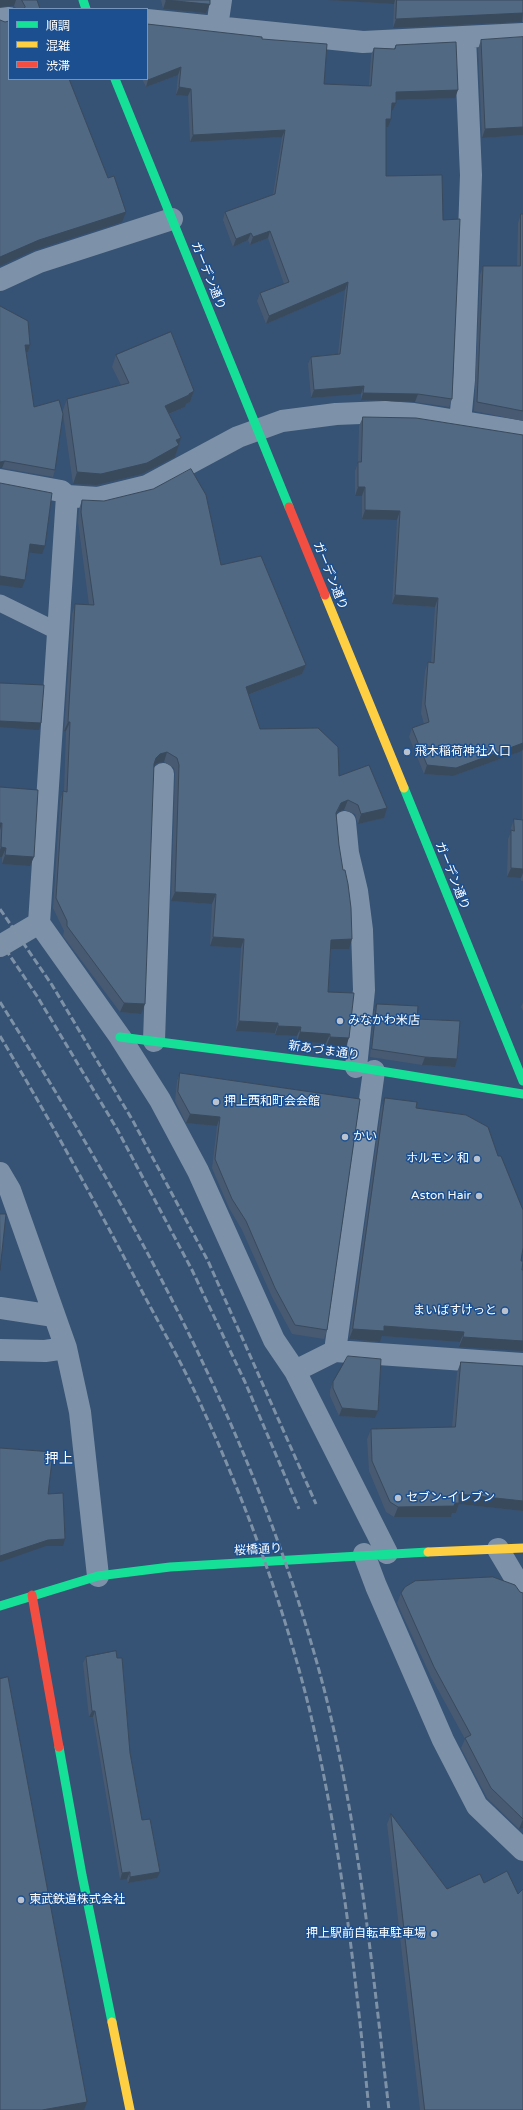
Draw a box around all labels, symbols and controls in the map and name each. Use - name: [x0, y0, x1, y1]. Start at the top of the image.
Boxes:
- legend: [8, 8, 148, 80]
- text: 順調: [46, 19, 70, 33]
- text: 混雑: [46, 39, 70, 53]
- text: 渋滞: [46, 59, 70, 73]
- street label: ガーデン通り: [188, 240, 228, 312]
- street label: ガーデン通り: [310, 540, 350, 612]
- place label: 飛木稲荷神社入口: [415, 745, 511, 759]
- marker: 飛木稲荷神社入口: [402, 747, 412, 757]
- street label: ガーデン通り: [432, 840, 472, 912]
- place label: みなかわ米店: [348, 1014, 420, 1028]
- marker: みなかわ米店: [335, 1016, 345, 1026]
- street label: 新あづま通り: [287, 1039, 361, 1063]
- place label: 押上西和町会会館: [224, 1095, 320, 1109]
- marker: 押上西和町会会館: [211, 1097, 221, 1107]
- place label: かい: [353, 1130, 377, 1144]
- marker: かい: [340, 1132, 350, 1142]
- place label: ホルモン 和: [406, 1152, 469, 1166]
- marker: ホルモン 和: [472, 1154, 482, 1164]
- place label: Aston Hair: [411, 1189, 471, 1203]
- marker: Aston Hair: [474, 1191, 484, 1201]
- place label: まいばすけっと: [413, 1304, 497, 1318]
- marker: まいばすけっと: [500, 1306, 510, 1316]
- district label: 押上: [45, 1451, 73, 1467]
- place label: セブン-イレブン: [406, 1491, 495, 1505]
- marker: セブン-イレブン: [393, 1493, 403, 1503]
- street label: 桜橋通り: [234, 1542, 282, 1558]
- place label: 東武鉄道株式会社: [29, 1893, 125, 1907]
- marker: 東武鉄道株式会社: [16, 1895, 26, 1905]
- place label: 押上駅前自転車駐車場: [306, 1927, 426, 1941]
- marker: 押上駅前自転車駐車場: [429, 1929, 439, 1939]

